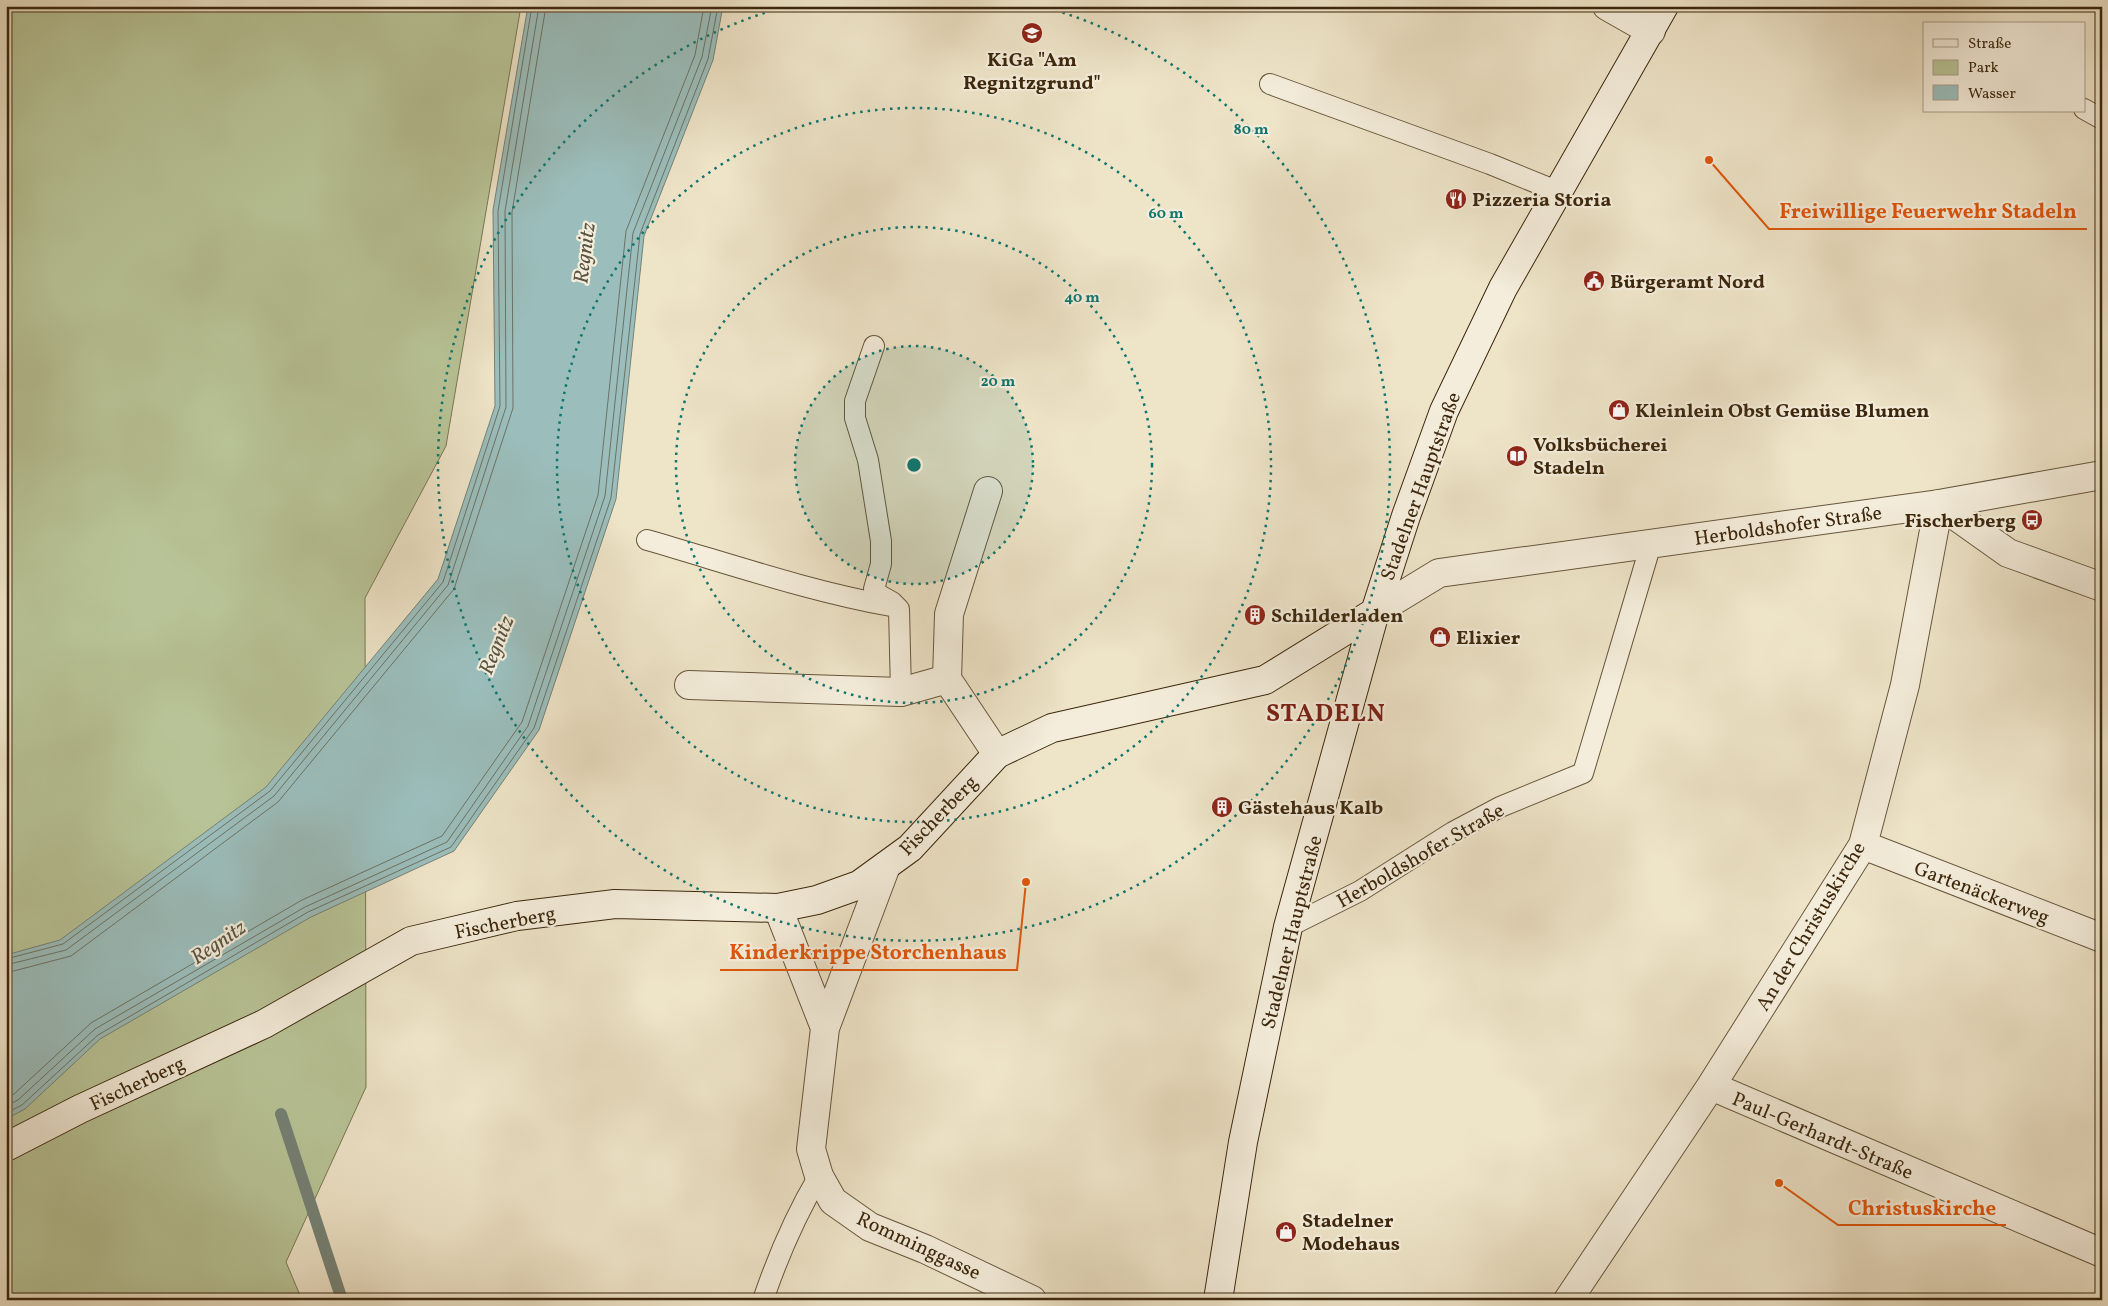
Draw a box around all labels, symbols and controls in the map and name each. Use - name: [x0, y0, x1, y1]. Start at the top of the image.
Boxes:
- school or university icon: KiGa "Am Regnitzgrund": [1020, 21, 1044, 45]
- legend: [1923, 22, 2086, 112]
- text: Straße: [1968, 34, 2011, 55]
- place label: KiGa "Am Regnitzgrund": [963, 47, 1101, 98]
- text: Park: [1968, 58, 1999, 79]
- text: Wasser: [1968, 84, 2016, 105]
- text: 80 m: [1234, 120, 1269, 141]
- restaurant icon: Pizzeria Storia: [1444, 187, 1468, 211]
- place label: Pizzeria Storia: [1472, 187, 1611, 215]
- callout: Freiwillige Feuerwehr Stadeln: [1769, 193, 2087, 229]
- text: Freiwillige Feuerwehr Stadeln: [1779, 198, 2077, 227]
- text: 60 m: [1149, 204, 1184, 225]
- water label: Regnitz: [567, 220, 604, 285]
- public building icon: Bürgeramt Nord: [1582, 269, 1606, 293]
- place label: Bürgeramt Nord: [1610, 269, 1765, 297]
- text: 40 m: [1064, 288, 1100, 309]
- text: 20 m: [981, 372, 1016, 393]
- street label: Stadelner Hauptstraße: [1375, 389, 1469, 585]
- shop icon: Kleinlein Obst Gemüse Blumen: [1607, 398, 1631, 422]
- place label: Kleinlein Obst Gemüse Blumen: [1635, 398, 1930, 426]
- place label: Volksbücherei Stadeln: [1533, 432, 1667, 483]
- library icon: Volksbücherei Stadeln: [1505, 444, 1529, 468]
- centre of rings: [905, 456, 923, 474]
- street label: Herboldshofer Straße: [1693, 500, 1884, 554]
- place label: Fischerberg: [1904, 508, 2016, 536]
- bus stop icon: Fischerberg: [2020, 508, 2044, 532]
- building icon: Schilderladen: [1243, 603, 1267, 627]
- place label: Schilderladen: [1271, 603, 1403, 631]
- water label: Regnitz: [472, 611, 523, 679]
- shop icon: Elixier: [1428, 625, 1452, 649]
- place label: Elixier: [1456, 625, 1521, 653]
- district label: STADELN: [1266, 697, 1386, 732]
- street label: Fischerberg: [894, 770, 985, 863]
- building icon: Gästehaus Kalb: [1210, 795, 1234, 819]
- place label: Gästehaus Kalb: [1238, 795, 1383, 823]
- street label: Herboldshofer Straße: [1332, 797, 1510, 916]
- street label: Stadelner Hauptstraße: [1255, 833, 1331, 1032]
- street label: An der Christuskirche: [1750, 837, 1873, 1017]
- street label: Gartenäckerweg: [1909, 855, 2053, 933]
- street label: Fischerberg: [452, 900, 558, 947]
- water label: Regnitz: [185, 914, 253, 972]
- callout: Kinderkrippe Storchenhaus: [720, 934, 1017, 970]
- text: Kinderkrippe Storchenhaus: [729, 939, 1007, 968]
- street label: Fischerberg: [86, 1050, 190, 1119]
- street label: Paul-Gerhardt-Straße: [1727, 1086, 1917, 1188]
- callout: Christuskirche: [1838, 1189, 2006, 1225]
- text: Christuskirche: [1848, 1195, 1996, 1224]
- street label: Romminggasse: [851, 1206, 985, 1288]
- place label: Stadelner Modehaus: [1302, 1208, 1400, 1259]
- shop icon: Stadelner Modehaus: [1274, 1220, 1298, 1244]

